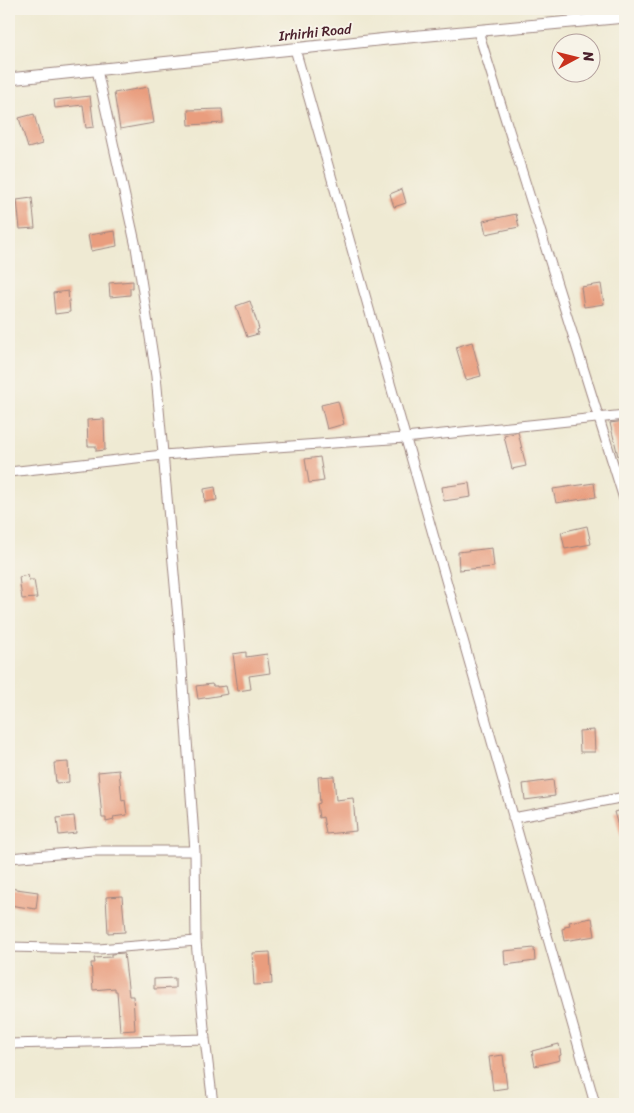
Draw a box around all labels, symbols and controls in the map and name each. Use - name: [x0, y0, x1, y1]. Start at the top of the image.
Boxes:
- street label: Irhirhi Road: [276, 16, 354, 49]
- north arrow: [552, 32, 602, 82]
- text: N: [575, 49, 601, 63]

